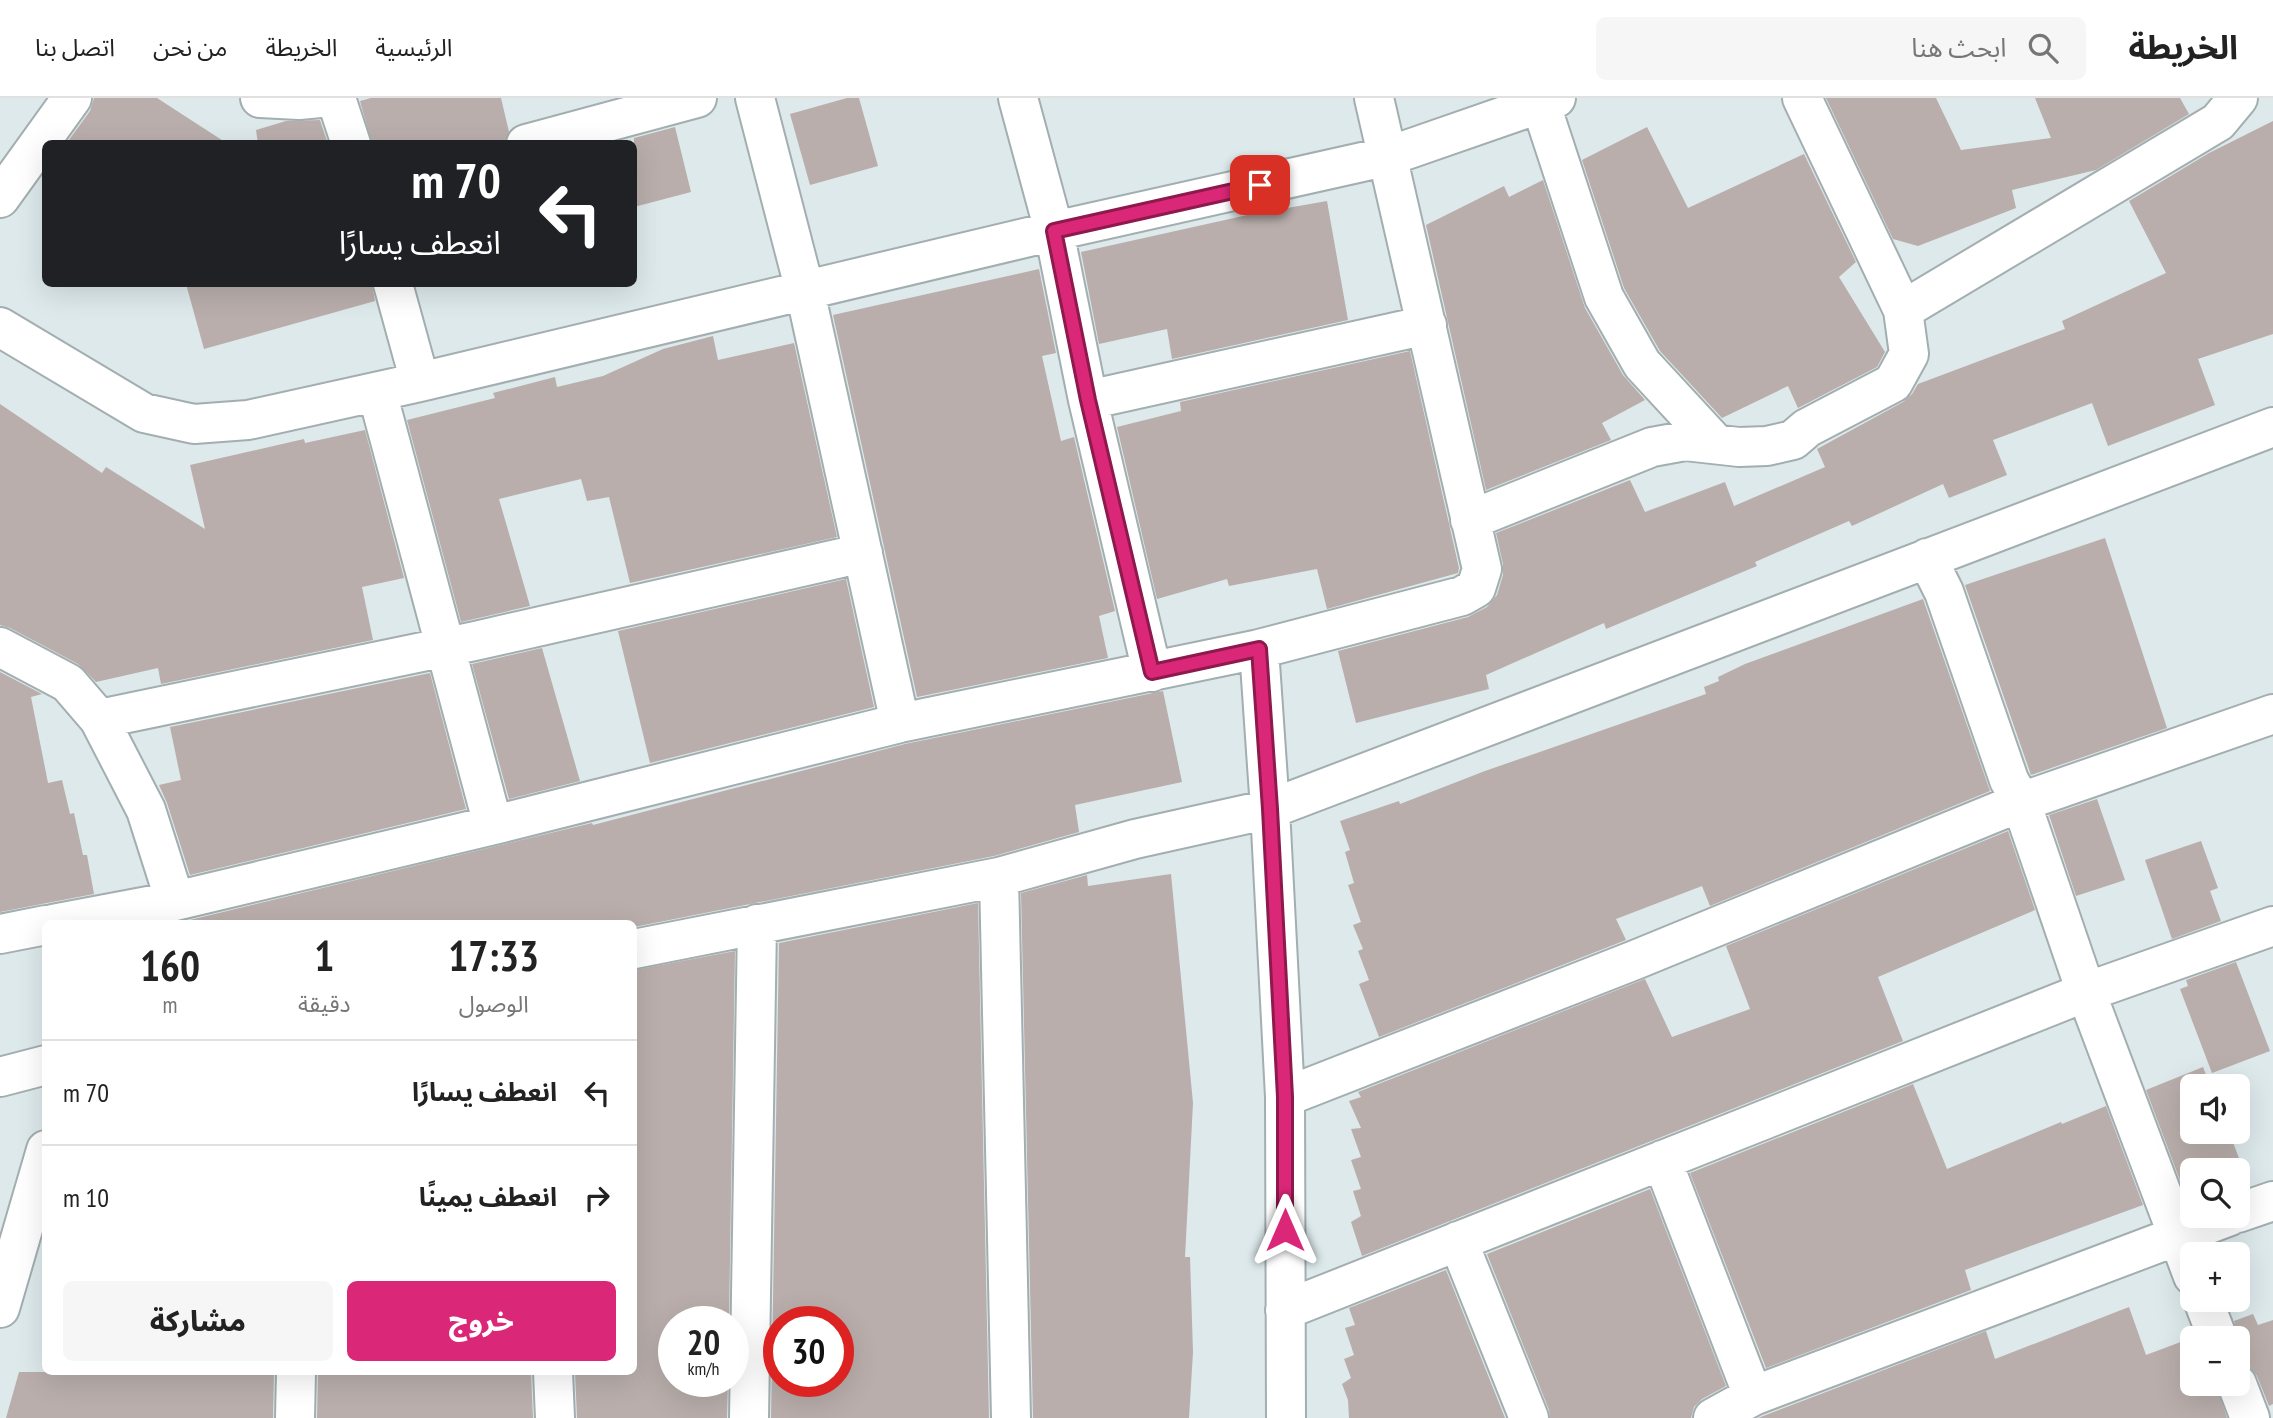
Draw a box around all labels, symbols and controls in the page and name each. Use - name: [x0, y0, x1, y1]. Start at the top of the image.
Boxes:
- search box: [1596, 17, 2086, 80]
- text: الخريطة: [2128, 25, 2238, 68]
- icon: search: [2024, 29, 2062, 67]
- text: ابحث هنا: [1911, 31, 2006, 64]
- text: اتصل بنا: [35, 32, 115, 63]
- text: من نحن: [153, 32, 227, 63]
- text: الخريطة: [265, 32, 337, 63]
- text: الرئيسية: [375, 32, 453, 63]
- text: 70 m: [412, 148, 501, 212]
- pin: [1230, 155, 1290, 215]
- icon: arrive: [1241, 166, 1279, 204]
- icon: left: [525, 168, 616, 259]
- text: انعطف يسارًا: [339, 221, 501, 263]
- text: 1: [314, 928, 334, 983]
- text: 17:33: [448, 928, 539, 983]
- text: 160: [140, 938, 200, 993]
- text: دقيقة: [298, 989, 350, 1018]
- text: الوصول: [459, 989, 529, 1018]
- text: m: [163, 990, 177, 1019]
- icon: left: [578, 1074, 616, 1112]
- map controls: [2180, 1074, 2250, 1396]
- button: sound: [2180, 1074, 2250, 1144]
- text: انعطف يسارًا: [412, 1075, 557, 1108]
- text: 70 m: [63, 1076, 109, 1109]
- button: search: [2180, 1158, 2250, 1228]
- icon: right: [578, 1179, 616, 1217]
- text: انعطف يمينًا: [419, 1180, 557, 1213]
- text: 10 m: [63, 1181, 109, 1214]
- position arrow: [1248, 1193, 1322, 1267]
- button: +: [2180, 1242, 2250, 1312]
- button: مشاركة: [63, 1281, 333, 1361]
- button: خروج: [347, 1281, 616, 1361]
- speed limit sign: 30: [763, 1306, 854, 1397]
- text: 20: [687, 1319, 720, 1365]
- button: −: [2180, 1326, 2250, 1396]
- text: km/h: [688, 1357, 719, 1380]

